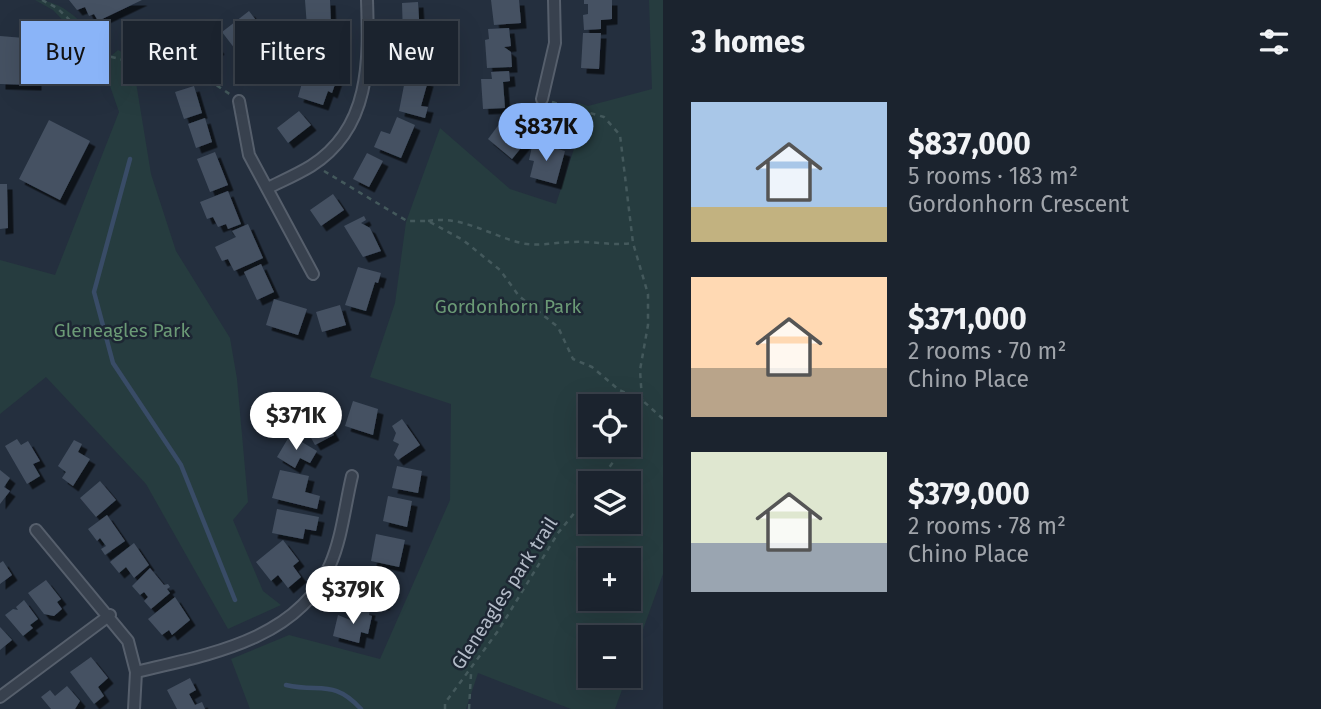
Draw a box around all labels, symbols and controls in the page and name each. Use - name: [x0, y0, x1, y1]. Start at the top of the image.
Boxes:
- chip: Buy: [21, 21, 109, 84]
- chip: Rent: [123, 21, 221, 84]
- chip: Filters: [235, 21, 350, 84]
- chip: New: [364, 21, 458, 84]
- icon: filters: [1255, 23, 1293, 61]
- text: 3 homes: [691, 24, 805, 60]
- pin: $837K: [497, 104, 595, 163]
- text: $837K: [514, 112, 578, 140]
- text: $837,000: [908, 126, 1031, 162]
- icon: home: [747, 130, 831, 214]
- text: 5 rooms · 183 m²: [908, 162, 1078, 190]
- text: Gordonhorn Crescent: [908, 190, 1129, 218]
- park label: Gordonhorn Park: [435, 295, 582, 318]
- text: $371,000: [908, 301, 1027, 337]
- icon: home: [747, 305, 831, 389]
- park label: Gleneagles Park: [54, 319, 190, 342]
- text: 2 rooms · 70 m²: [908, 337, 1066, 365]
- text: Chino Place: [908, 365, 1029, 393]
- pin: $371K: [247, 392, 345, 452]
- map controls: [578, 394, 641, 688]
- button: locate: [578, 394, 641, 457]
- text: $371K: [266, 401, 326, 429]
- button: layers: [578, 471, 641, 534]
- text: $379,000: [908, 476, 1030, 512]
- icon: home: [747, 480, 831, 564]
- street label: Gleneagles park trail: [447, 512, 563, 674]
- text: 2 rooms · 78 m²: [908, 512, 1066, 540]
- text: Chino Place: [908, 540, 1029, 568]
- button: +: [578, 548, 641, 611]
- pin: $379K: [304, 566, 402, 626]
- text: $379K: [322, 575, 384, 603]
- button: −: [578, 625, 641, 688]

